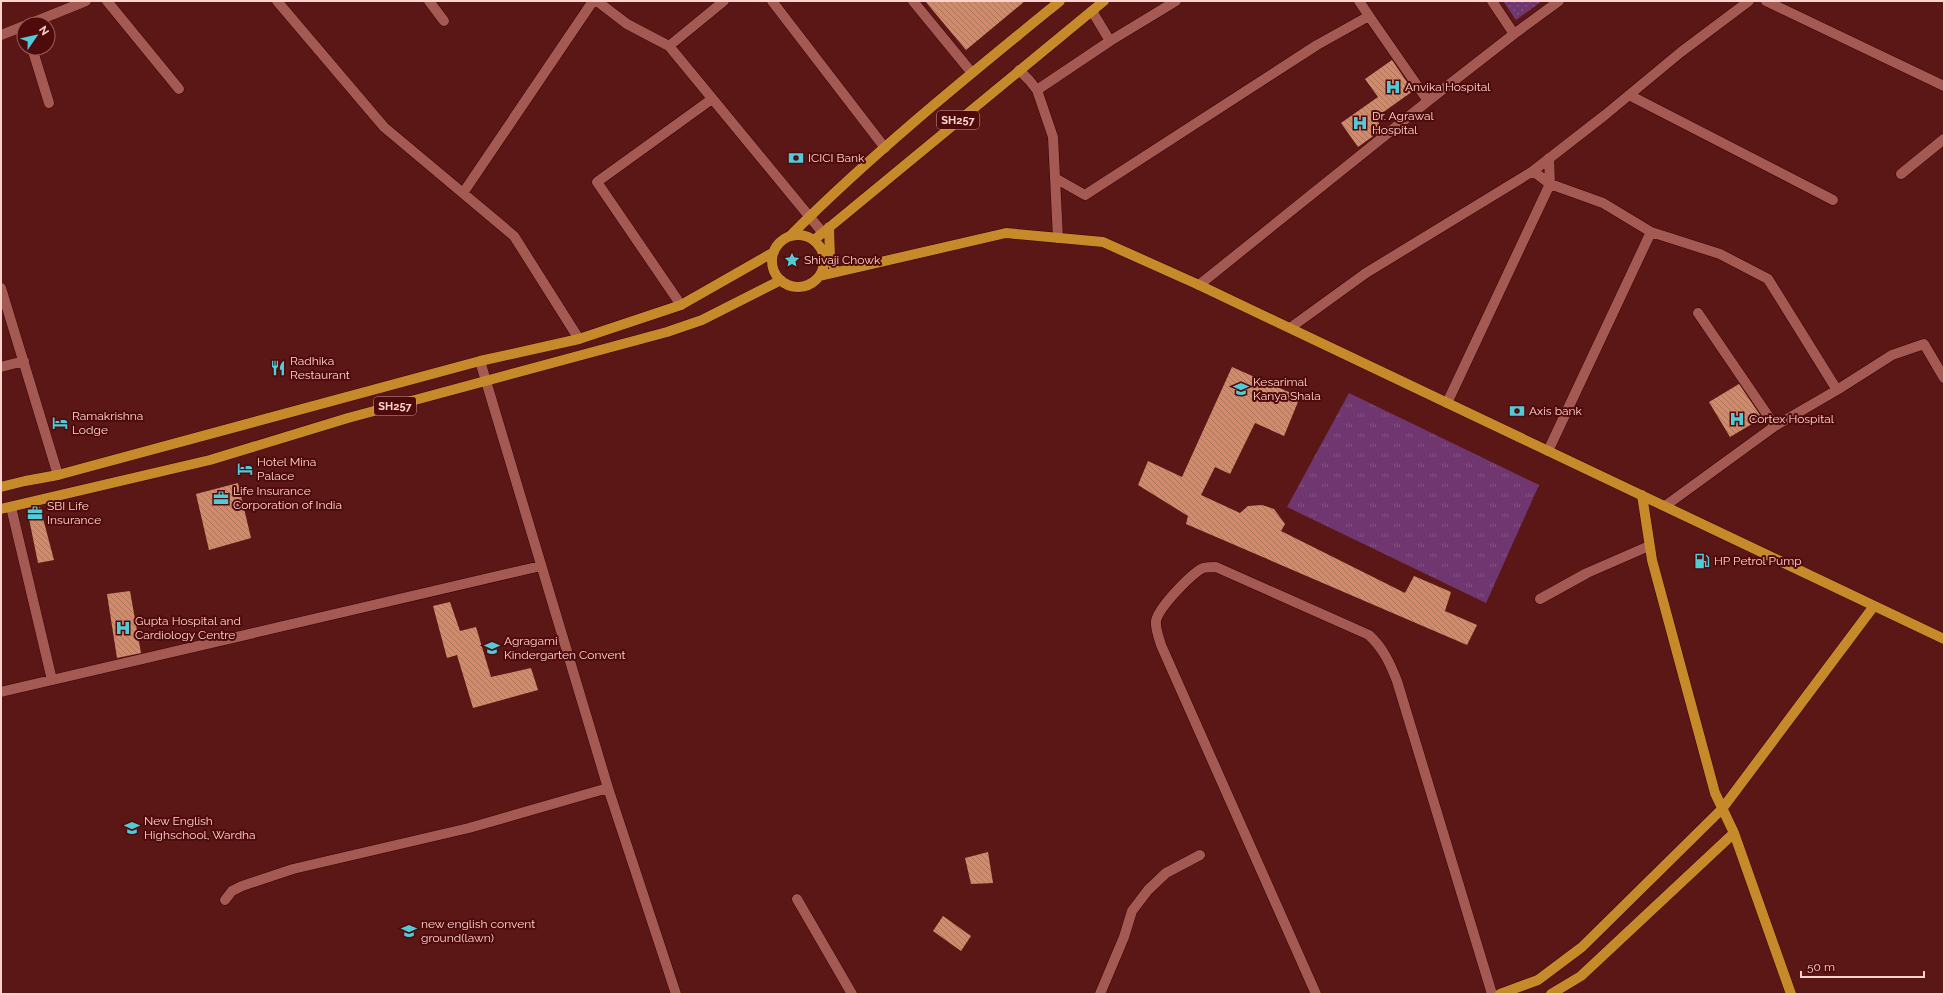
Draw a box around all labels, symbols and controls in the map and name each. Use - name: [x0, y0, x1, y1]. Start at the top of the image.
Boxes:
- north arrow: [16, 16, 56, 56]
- text: N: [36, 24, 52, 38]
- hospital icon: Anvika Hospital: [1384, 78, 1402, 96]
- place label: Anvika Hospital: [1405, 80, 1491, 94]
- place label: Dr. Agrawal Hospital: [1372, 109, 1435, 137]
- road number: SH257: [937, 111, 979, 129]
- hospital icon: Dr. Agrawal Hospital: [1351, 114, 1369, 132]
- bank icon: ICICI Bank: [787, 149, 805, 167]
- place label: ICICI Bank: [808, 151, 865, 165]
- place icon: Shivaji Chowk: [783, 251, 801, 269]
- place label: Shivaji Chowk: [804, 253, 881, 267]
- place label: Radhika Restaurant: [290, 354, 350, 382]
- restaurant icon: Radhika Restaurant: [269, 359, 287, 377]
- place label: Kesarimal Kanya Shala: [1253, 375, 1321, 403]
- school or university icon: Kesarimal Kanya Shala: [1232, 380, 1250, 398]
- road number: SH257: [374, 397, 416, 415]
- bank icon: Axis bank: [1508, 402, 1526, 420]
- place label: Axis bank: [1529, 404, 1583, 418]
- place label: Ramakrishna Lodge: [72, 409, 143, 437]
- hospital icon: Cortex Hospital: [1728, 410, 1746, 428]
- place label: Cortex Hospital: [1749, 412, 1835, 426]
- hotel icon: Ramakrishna Lodge: [51, 414, 69, 432]
- place label: Hotel Mina Palace: [257, 455, 316, 483]
- hotel icon: Hotel Mina Palace: [236, 460, 254, 478]
- place label: Life Insurance Corporation of India: [233, 484, 342, 512]
- office icon: Life Insurance Corporation of India: [212, 489, 230, 507]
- place label: SBI Life Insurance: [47, 499, 101, 527]
- office icon: SBI Life Insurance: [26, 504, 44, 522]
- fuel station icon: HP Petrol Pump: [1693, 552, 1711, 570]
- place label: HP Petrol Pump: [1714, 554, 1802, 568]
- place label: Gupta Hospital and Cardiology Centre: [135, 614, 241, 642]
- hospital icon: Gupta Hospital and Cardiology Centre: [114, 619, 132, 637]
- place label: Agragami Kindergarten Convent: [504, 634, 625, 662]
- school or university icon: Agragami Kindergarten Convent: [483, 639, 501, 657]
- place label: New English Highschool, Wardha: [144, 814, 256, 842]
- school or university icon: New English Highschool, Wardha: [123, 819, 141, 837]
- place label: new english convent ground(lawn): [421, 917, 535, 945]
- school or university icon: new english convent ground(lawn): [400, 922, 418, 940]
- scale bar: [1801, 953, 1924, 979]
- text: 50 m: [1807, 960, 1835, 974]

